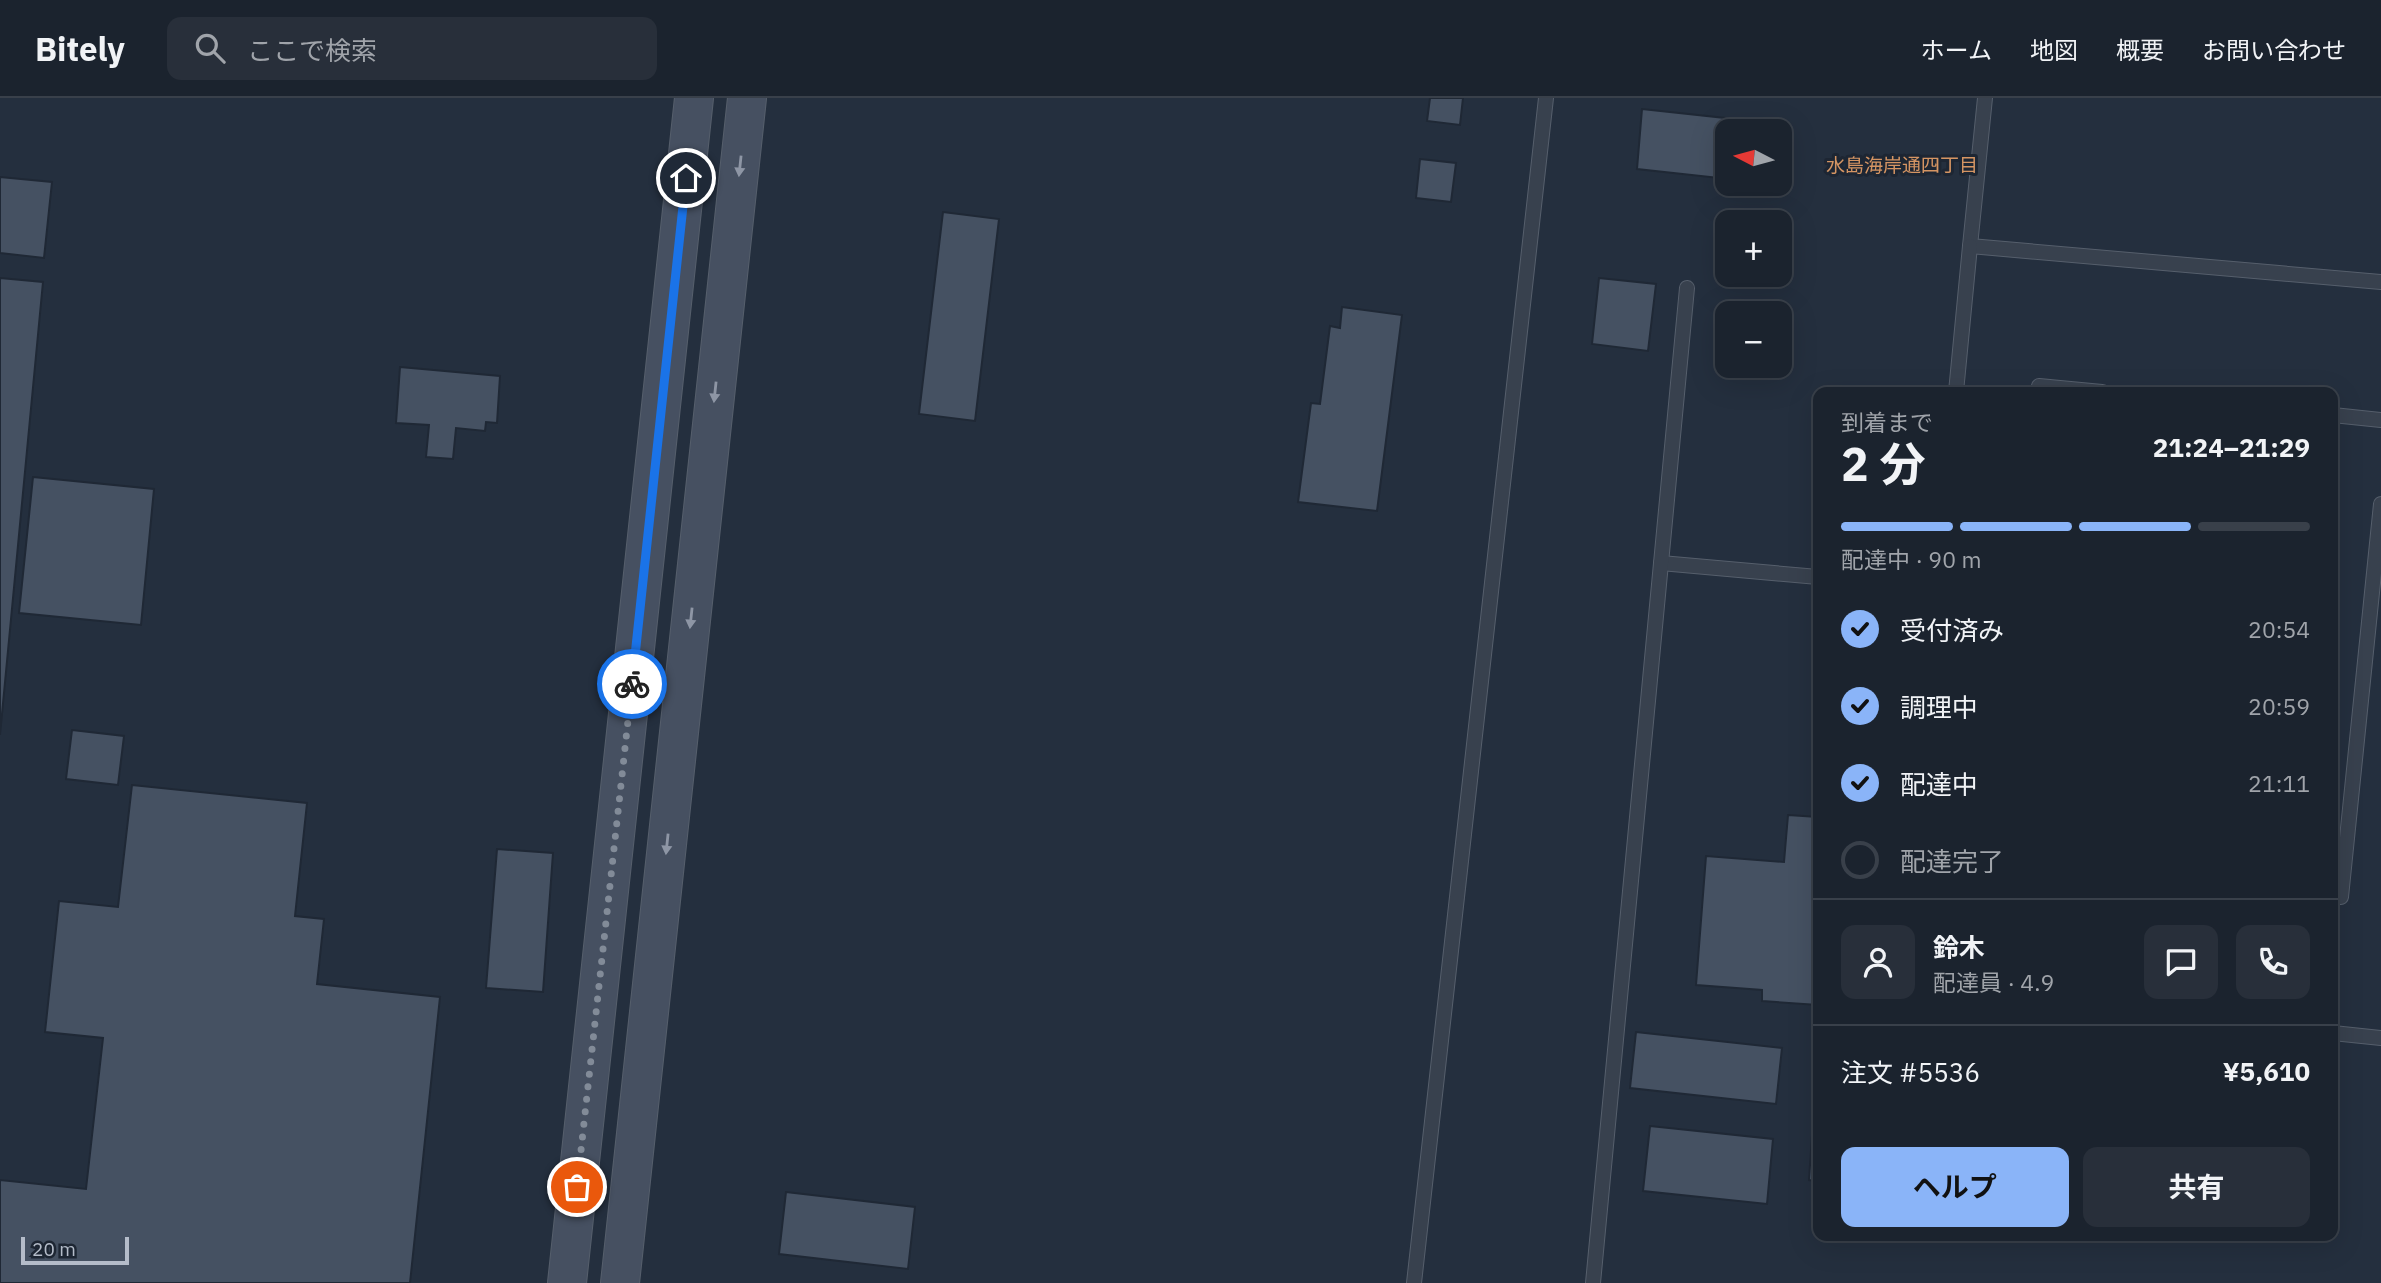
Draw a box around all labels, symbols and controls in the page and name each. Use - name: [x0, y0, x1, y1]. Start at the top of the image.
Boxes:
- search box: [167, 17, 657, 80]
- text: Bitely: [35, 27, 125, 70]
- icon: search: [191, 29, 229, 67]
- text: ここで検索: [247, 33, 377, 67]
- text: ホーム: [1921, 34, 1992, 66]
- text: 地図: [2030, 34, 2078, 66]
- text: 概要: [2116, 34, 2164, 66]
- text: お問い合わせ: [2202, 34, 2346, 66]
- north arrow: [1715, 119, 1792, 196]
- map controls: [1715, 119, 1792, 378]
- pin: [656, 148, 716, 208]
- district label: 水島海岸通四丁目: [1826, 153, 1978, 177]
- one-way arrow: [734, 155, 745, 177]
- icon: home: [667, 159, 705, 197]
- button: +: [1715, 210, 1792, 287]
- button: −: [1715, 301, 1792, 378]
- one-way arrow: [710, 381, 721, 403]
- text: 到着まで: [1841, 407, 1933, 437]
- text: 21:24–21:29: [2153, 430, 2310, 464]
- text: 2 分: [1841, 434, 1925, 494]
- text: 配達中 · 90 m: [1841, 544, 1981, 574]
- one-way arrow: [685, 607, 696, 629]
- icon: check: [1841, 610, 1879, 648]
- text: 受付済み: [1900, 613, 2004, 647]
- text: 20:54: [2248, 614, 2310, 644]
- courier: [597, 649, 667, 719]
- icon: bike: [613, 665, 651, 703]
- icon: check: [1841, 687, 1879, 725]
- text: 調理中: [1900, 690, 1978, 724]
- text: 20:59: [2248, 691, 2310, 721]
- icon: check: [1841, 764, 1879, 802]
- text: 配達中: [1900, 767, 1978, 801]
- text: 21:11: [2248, 768, 2310, 798]
- one-way arrow: [661, 834, 672, 856]
- text: 配達完了: [1900, 844, 2004, 878]
- button: person: [1841, 925, 1915, 999]
- button: chat: [2144, 925, 2218, 999]
- button: phone: [2236, 925, 2310, 999]
- text: 鈴木: [1933, 930, 1985, 964]
- text: 配達員 · 4.9: [1933, 967, 2054, 997]
- text: ¥5,610: [2223, 1054, 2310, 1088]
- text: 注文 #5536: [1841, 1055, 1980, 1089]
- button: ヘルプ: [1841, 1147, 2069, 1227]
- button: 共有: [2083, 1147, 2310, 1227]
- pin: [547, 1157, 607, 1217]
- icon: bag: [558, 1168, 596, 1206]
- scale bar: [21, 1234, 130, 1266]
- text: 20 m: [32, 1237, 76, 1261]

